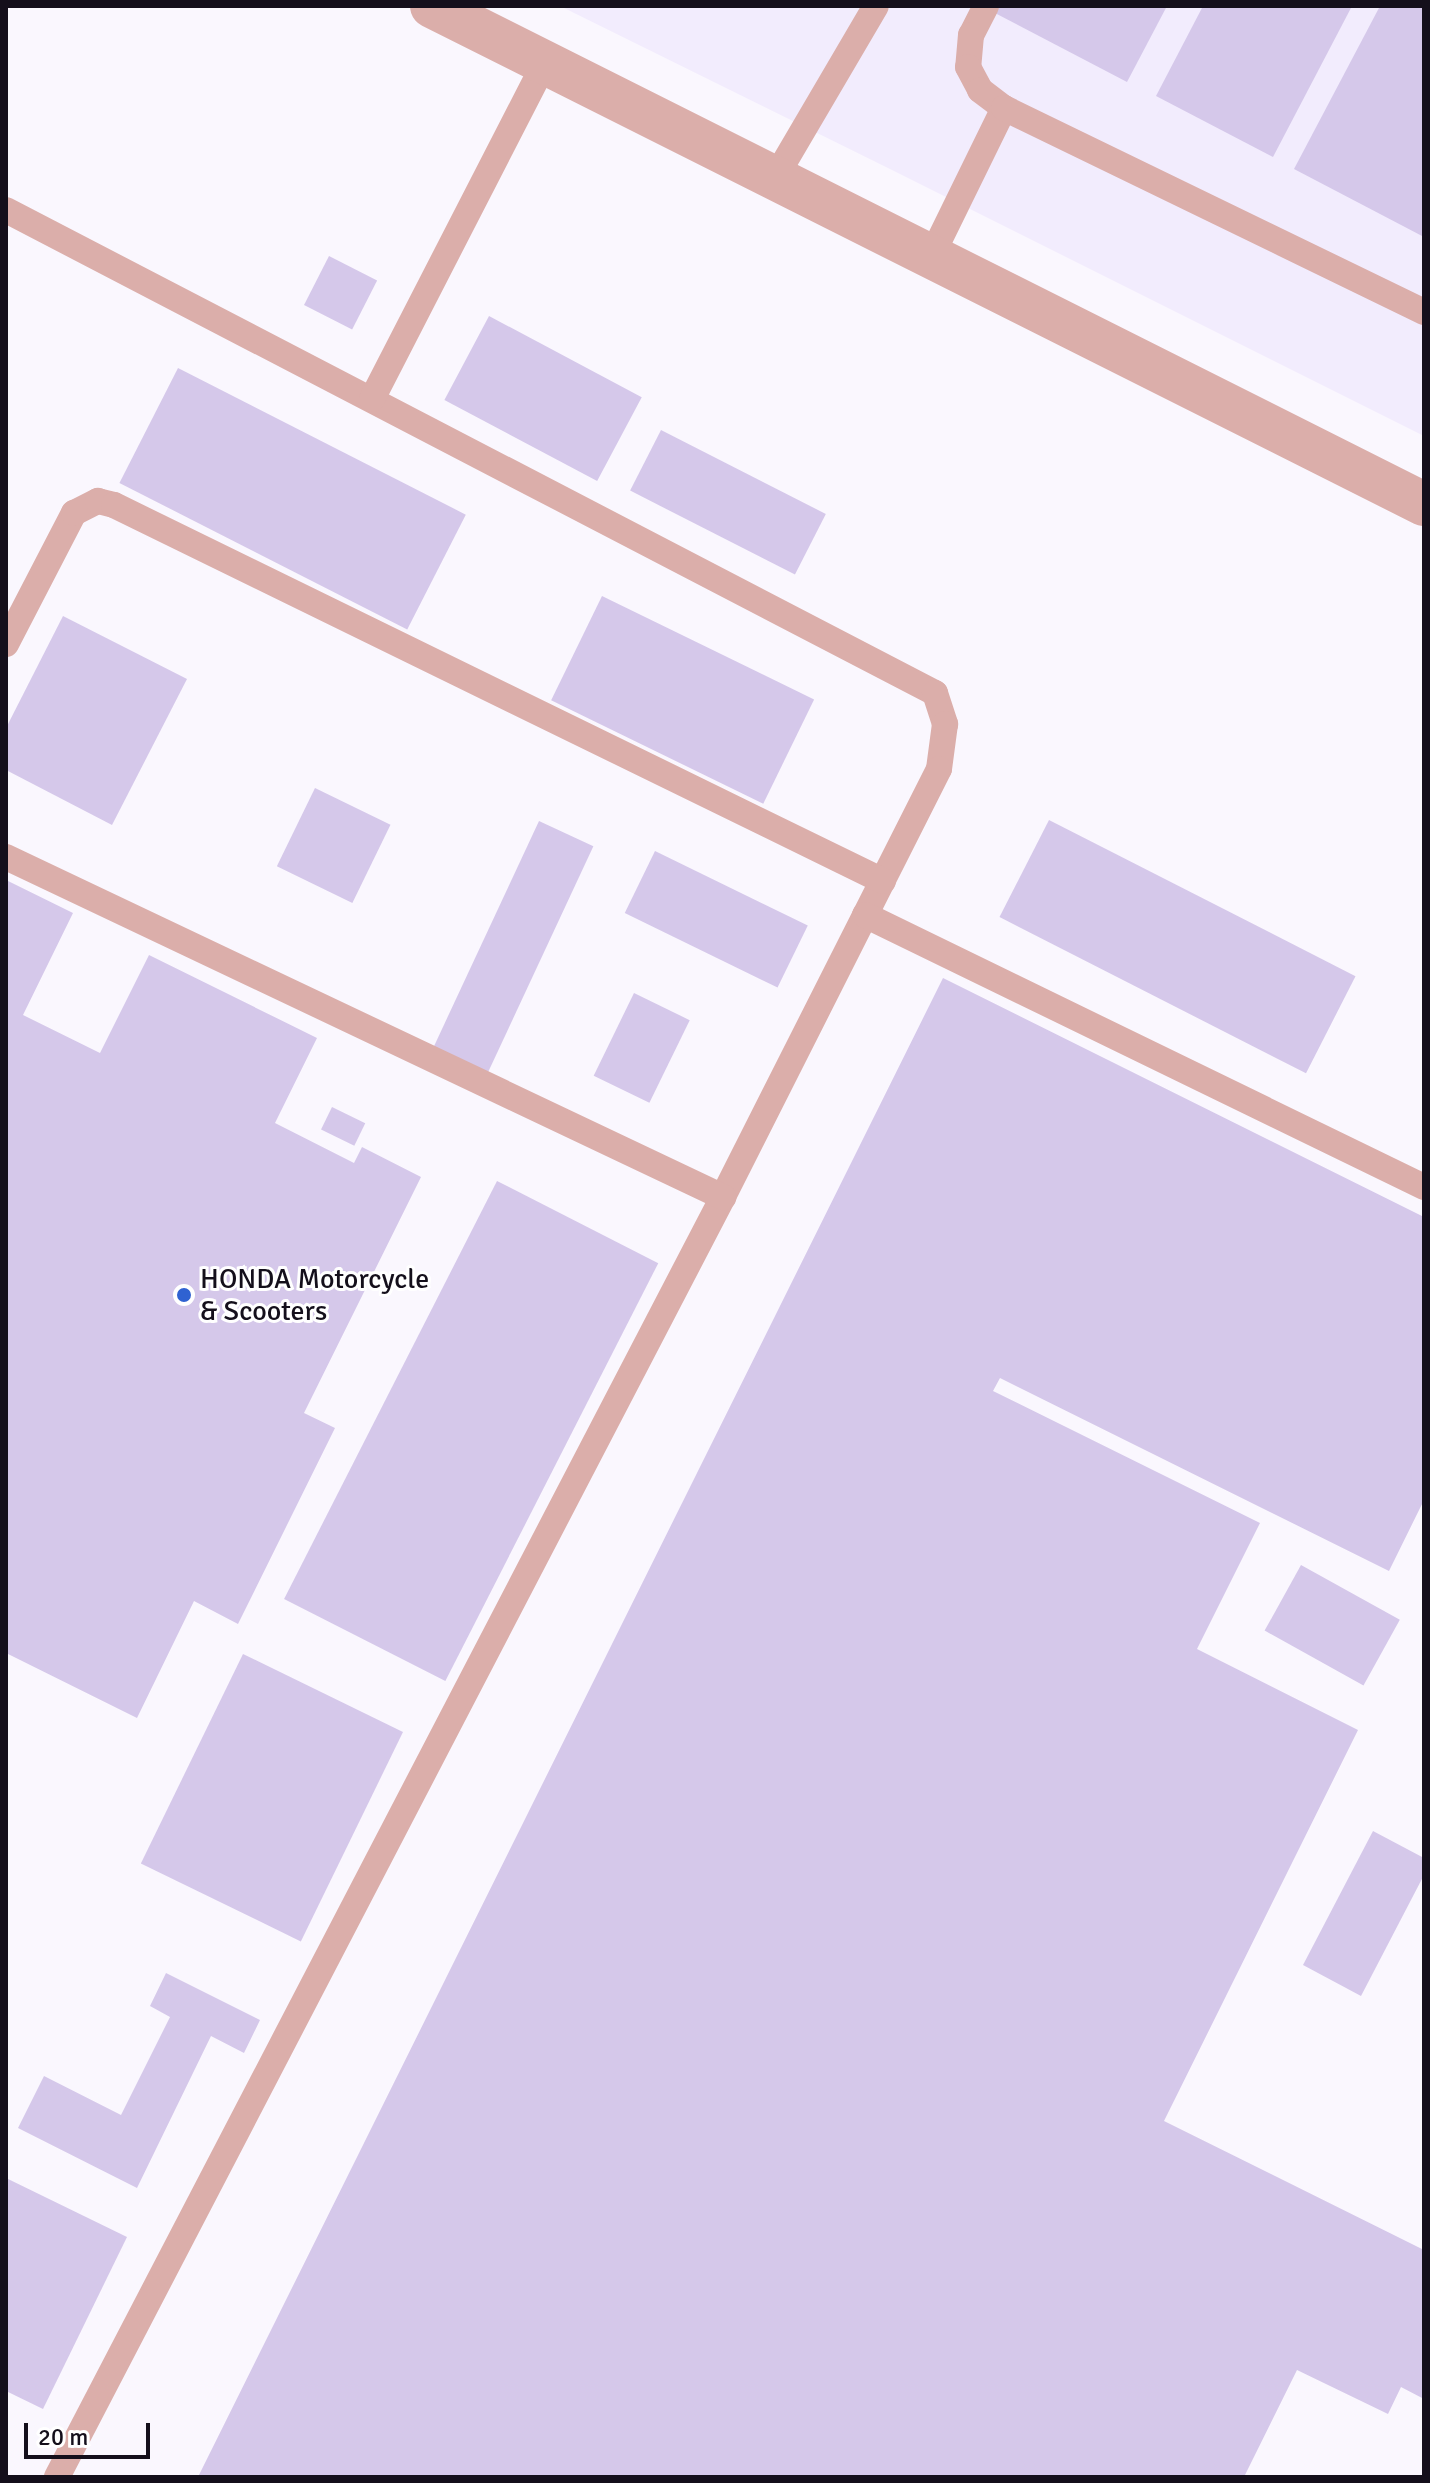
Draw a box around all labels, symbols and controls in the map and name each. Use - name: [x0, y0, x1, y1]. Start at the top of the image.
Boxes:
- place label: HONDA Motorcycle & Scooters: [200, 1262, 429, 1328]
- marker: HONDA Motorcycle & Scooters: [175, 1286, 193, 1304]
- scale bar: [28, 2407, 154, 2457]
- text: 20 m: [38, 2422, 88, 2452]

